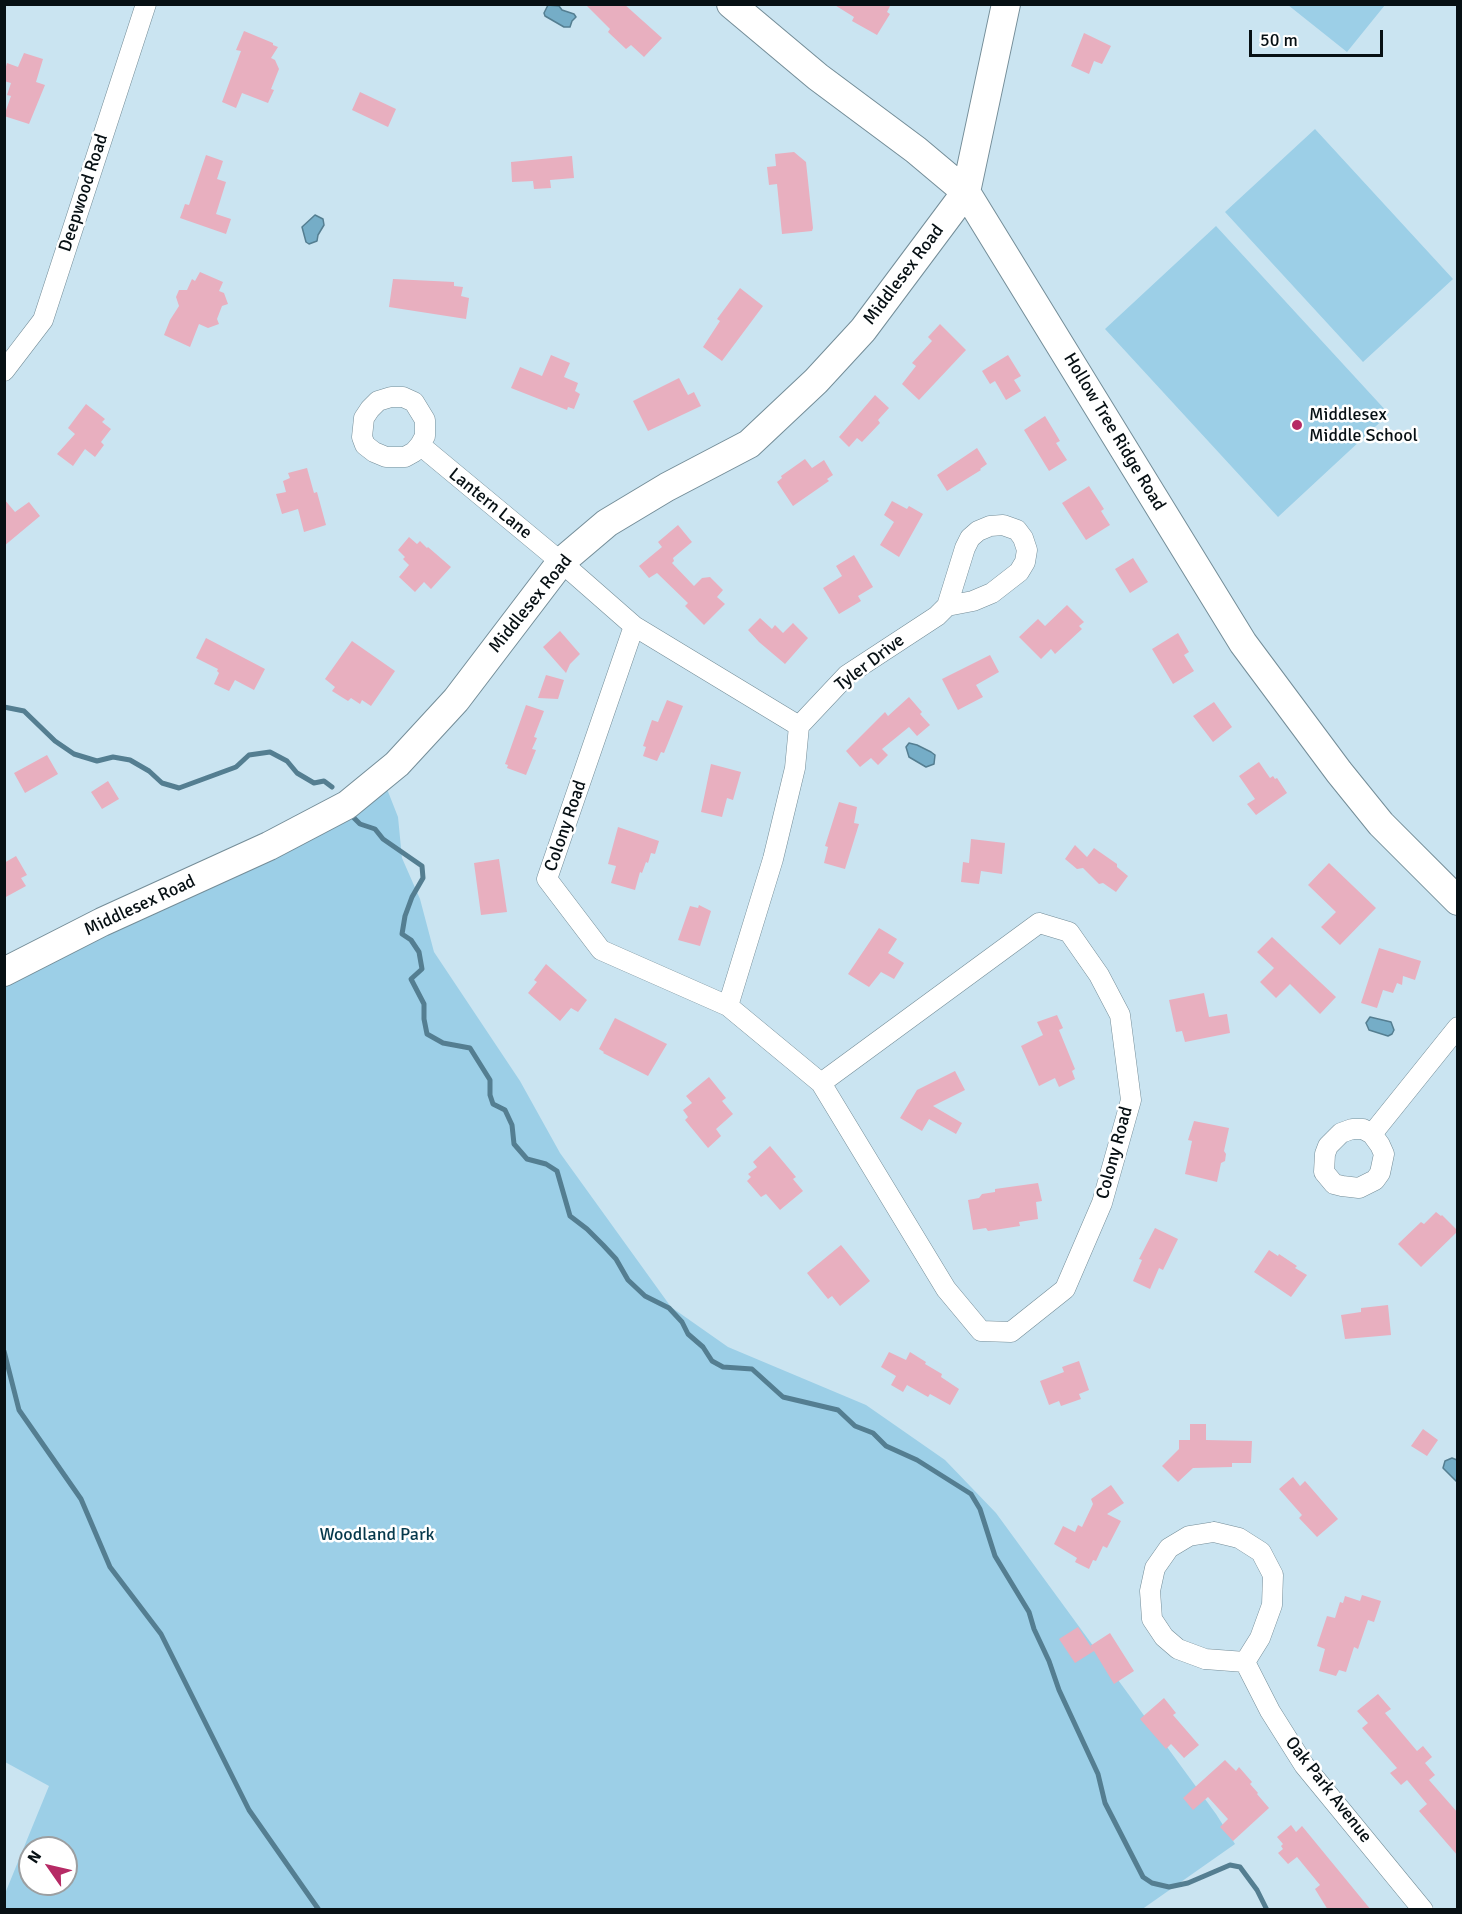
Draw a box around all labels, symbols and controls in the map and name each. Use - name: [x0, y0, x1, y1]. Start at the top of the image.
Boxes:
- scale bar: [1252, 18, 1386, 56]
- text: 50 m: [1260, 29, 1298, 51]
- street label: Deepwood Road: [55, 131, 113, 255]
- street label: Middlesex Road: [859, 220, 949, 330]
- street label: Hollow Tree Ridge Road: [1058, 349, 1170, 515]
- place label: Middlesex Middle School: [1309, 404, 1418, 446]
- marker: Middlesex Middle School: [1290, 418, 1304, 432]
- street label: Lantern Lane: [444, 464, 536, 544]
- street label: Middlesex Road: [485, 550, 577, 658]
- street label: Tyler Drive: [831, 630, 909, 696]
- street label: Colony Road: [540, 778, 592, 874]
- street label: Middlesex Road: [81, 871, 199, 941]
- street label: Colony Road: [1092, 1104, 1138, 1202]
- park label: Woodland Park: [319, 1524, 435, 1546]
- street label: Oak Park Avenue: [1280, 1733, 1376, 1847]
- north arrow: [18, 1836, 78, 1896]
- text: N: [23, 1847, 46, 1867]

